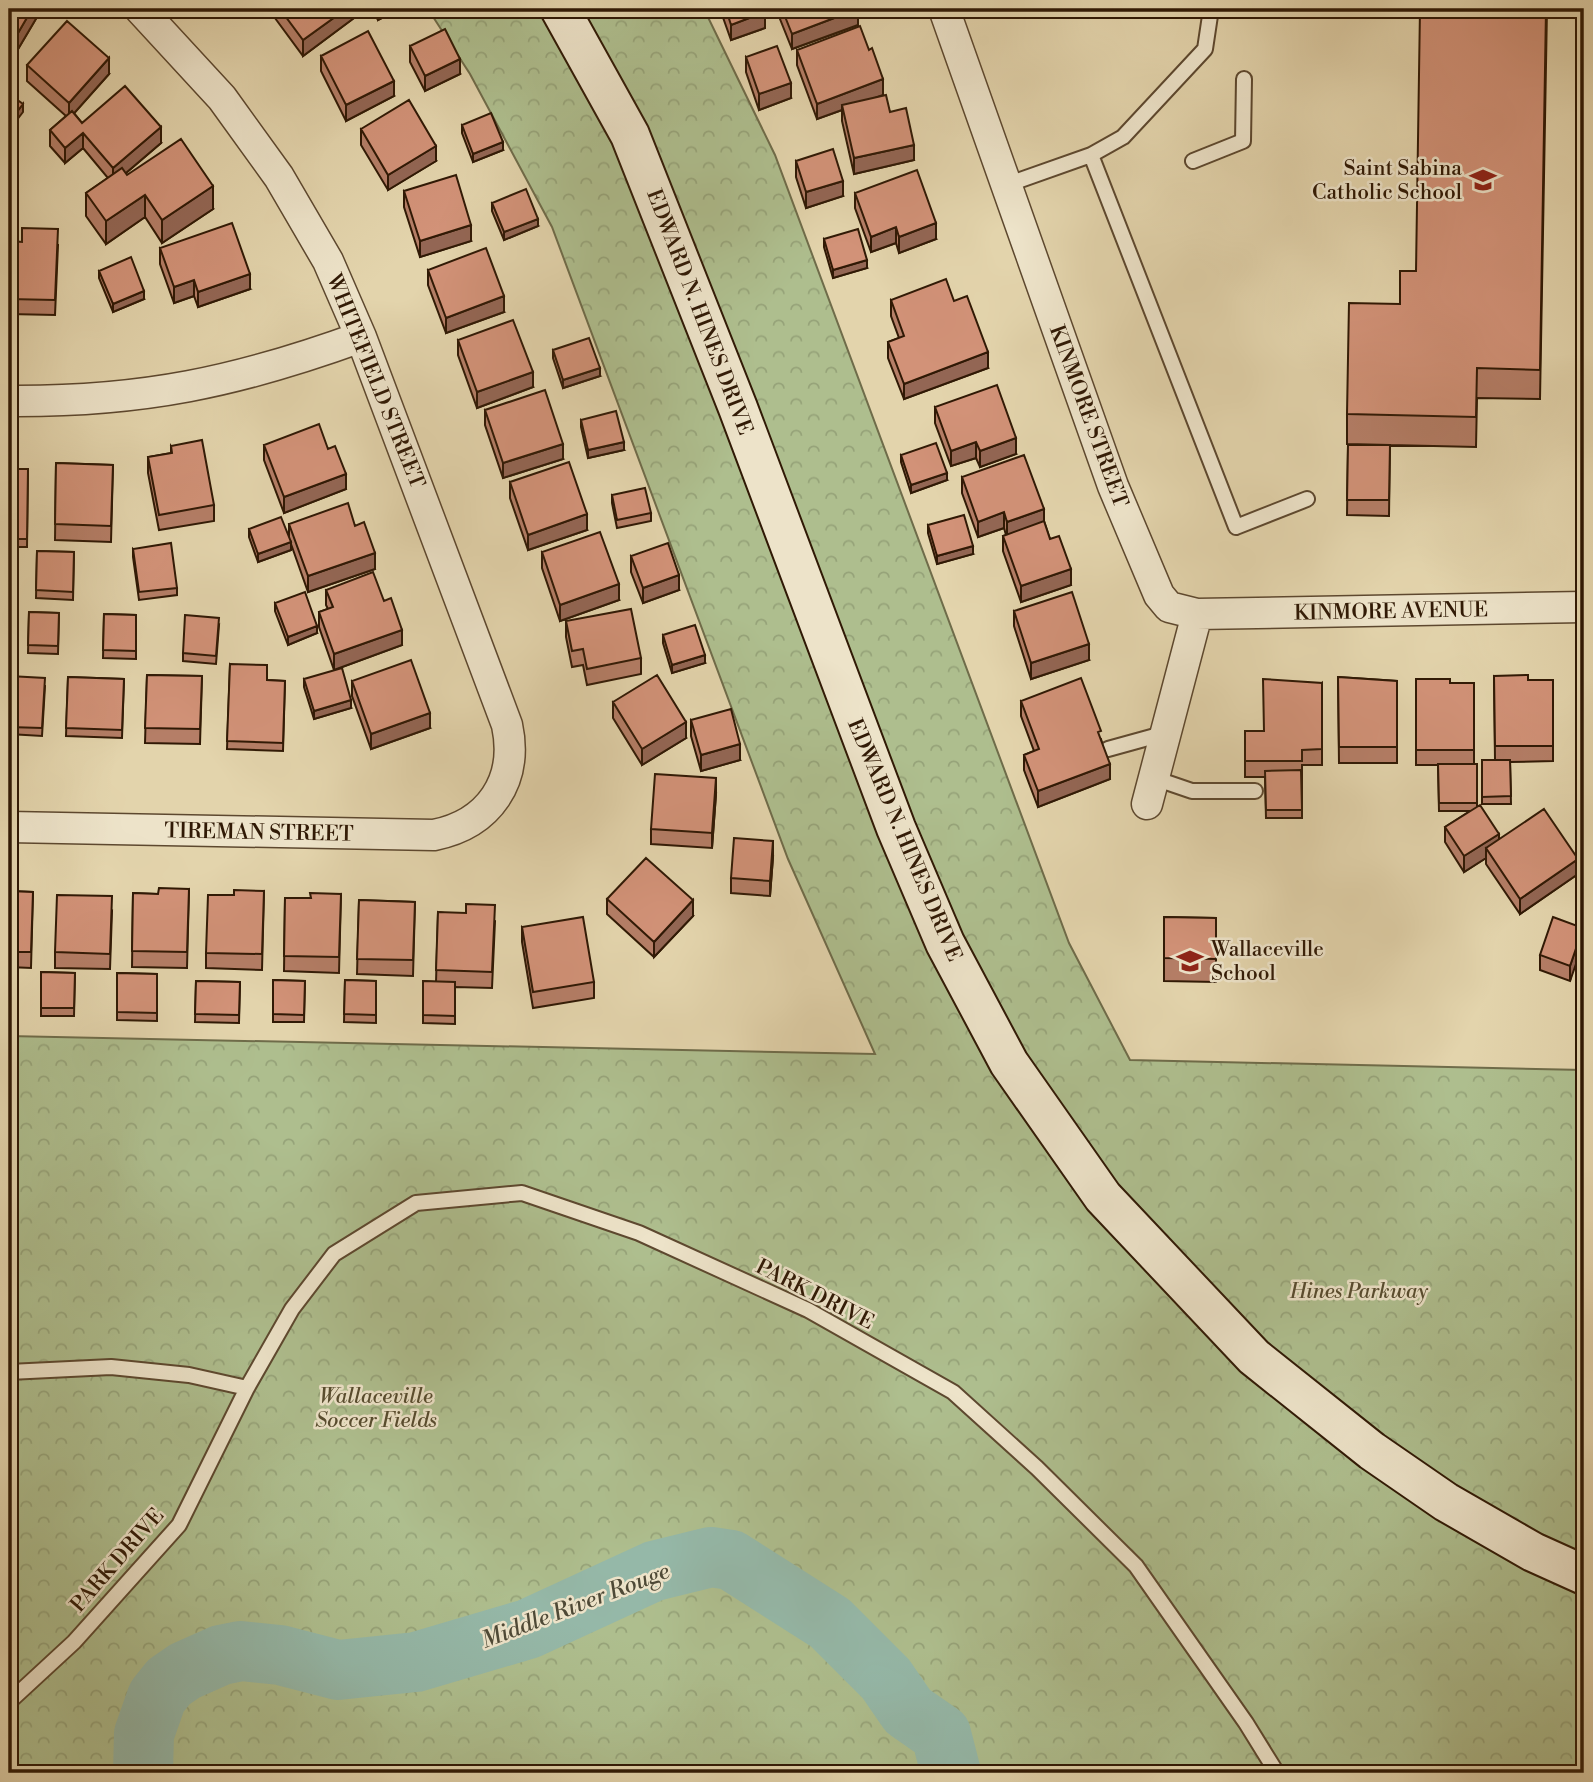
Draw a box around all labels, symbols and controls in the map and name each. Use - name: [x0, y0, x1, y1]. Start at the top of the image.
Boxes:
- place label: Saint Sabina Catholic School: [1312, 156, 1462, 206]
- school or university icon: Saint Sabina Catholic School: [1468, 165, 1498, 195]
- street label: EDWARD N. HINES DRIVE: [640, 186, 758, 439]
- street label: WHITEFIELD STREET: [320, 270, 430, 492]
- street label: KINMORE STREET: [1043, 322, 1133, 511]
- street label: KINMORE AVENUE: [1294, 597, 1488, 627]
- street label: EDWARD N. HINES DRIVE: [841, 715, 967, 966]
- street label: TIREMAN STREET: [164, 818, 354, 848]
- place label: Wallaceville School: [1210, 937, 1324, 987]
- school or university icon: Wallaceville School: [1175, 946, 1205, 976]
- street label: PARK DRIVE: [751, 1254, 878, 1336]
- park label: Hines Parkway: [1289, 1279, 1429, 1305]
- park label: Wallaceville Soccer Fields: [315, 1384, 437, 1434]
- street label: PARK DRIVE: [66, 1503, 170, 1618]
- water label: Middle River Rouge: [477, 1557, 674, 1655]

